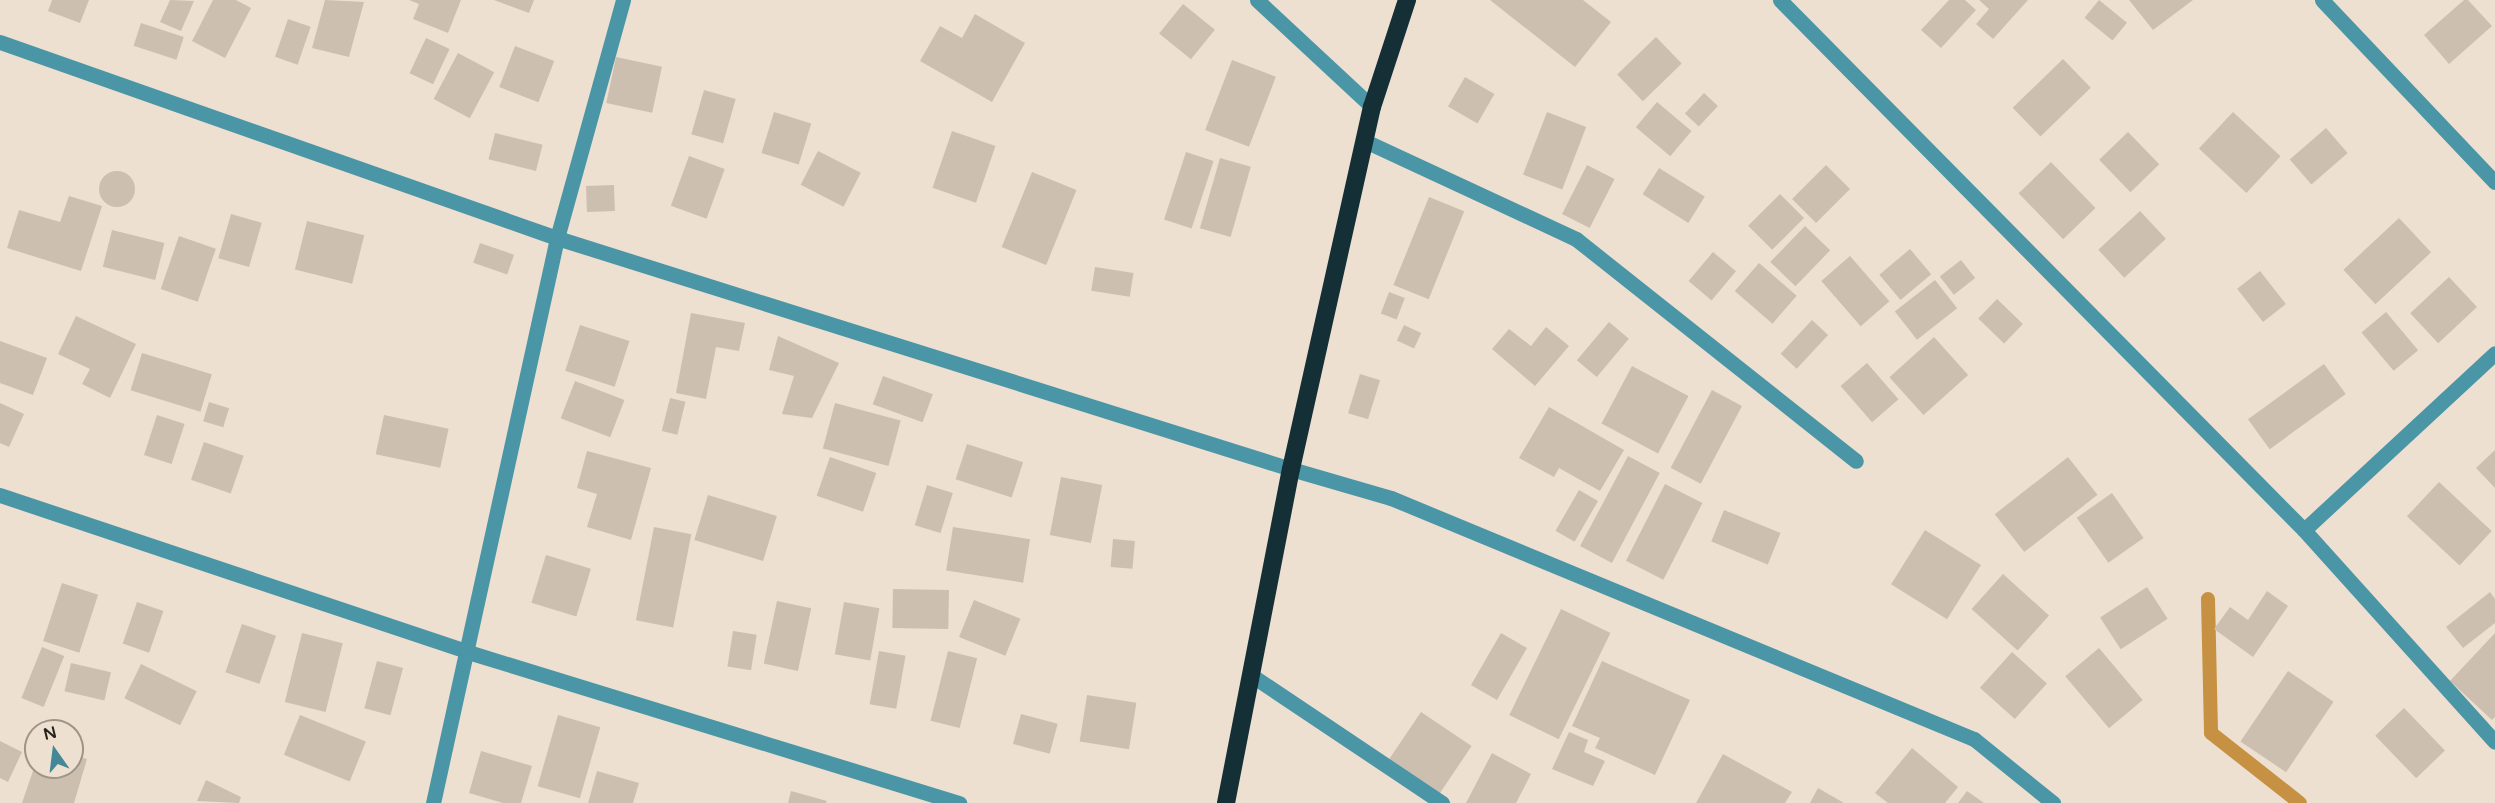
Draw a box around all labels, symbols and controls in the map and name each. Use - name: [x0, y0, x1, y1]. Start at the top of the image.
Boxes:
- north arrow: [24, 719, 84, 779]
- text: N: [41, 722, 59, 745]

